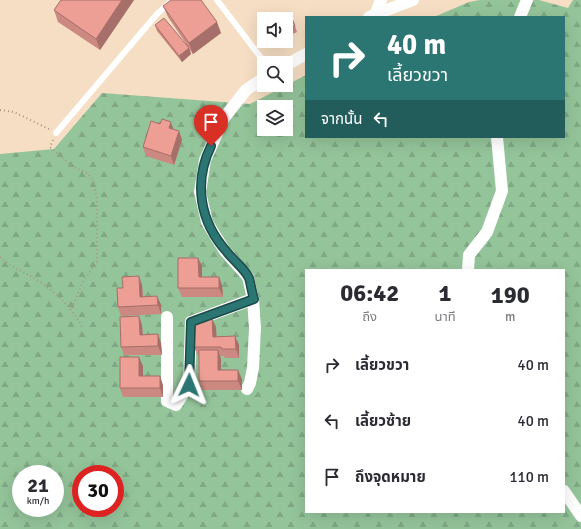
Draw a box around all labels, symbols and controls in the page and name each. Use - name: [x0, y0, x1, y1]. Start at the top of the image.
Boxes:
- map controls: [257, 12, 293, 136]
- button: sound: [257, 12, 293, 48]
- text: 40 m: [387, 28, 446, 62]
- icon: right: [321, 32, 373, 84]
- button: search: [257, 56, 293, 92]
- text: เลี้ยวขวา: [387, 64, 448, 86]
- button: layers: [257, 100, 293, 136]
- pin: [194, 105, 228, 146]
- icon: left: [370, 108, 392, 130]
- text: จากนั้น: [321, 110, 362, 128]
- icon: arrive: [200, 111, 222, 133]
- text: 06:42: [340, 278, 399, 308]
- text: 1: [439, 278, 451, 308]
- text: 190: [491, 280, 530, 310]
- text: ถึง: [362, 309, 377, 325]
- text: นาที: [434, 309, 456, 325]
- text: m: [505, 309, 515, 325]
- icon: right: [321, 354, 343, 376]
- text: เลี้ยวขวา: [355, 356, 409, 374]
- text: 40 m: [518, 356, 549, 374]
- position arrow: [168, 364, 210, 406]
- icon: left: [321, 410, 343, 432]
- text: เลี้ยวซ้าย: [355, 412, 411, 430]
- text: 40 m: [518, 412, 549, 430]
- speed limit sign: 30: [72, 465, 124, 517]
- icon: arrive: [321, 466, 343, 488]
- text: ถึงจุดหมาย: [355, 468, 426, 486]
- text: 110 m: [509, 468, 549, 486]
- text: 21: [27, 473, 49, 498]
- text: km/h: [27, 495, 49, 507]

